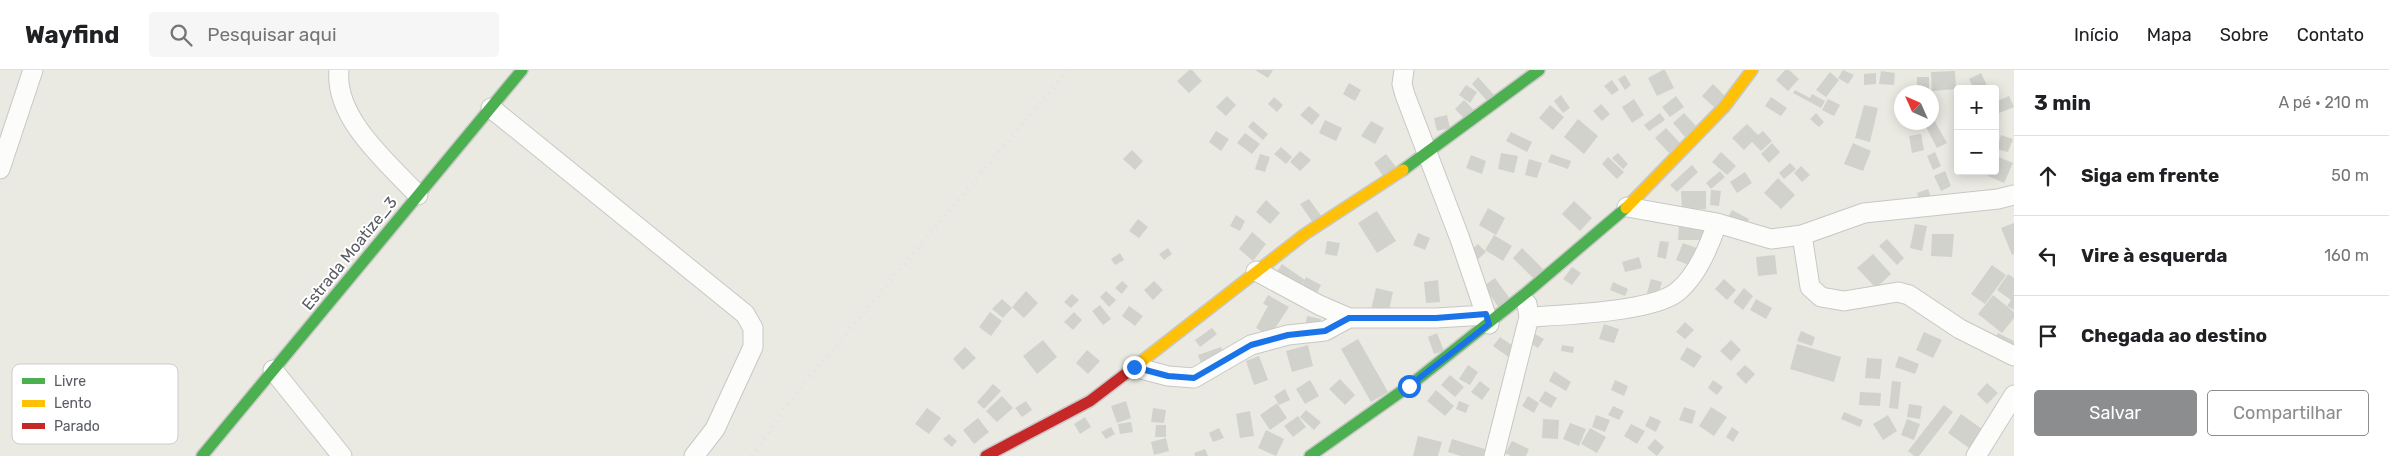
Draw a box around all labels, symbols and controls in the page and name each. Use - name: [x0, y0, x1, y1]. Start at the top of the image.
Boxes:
- search box: [149, 12, 499, 57]
- text: Wayfind: [25, 21, 119, 49]
- icon: search: [167, 21, 195, 49]
- text: Pesquisar aqui: [207, 23, 337, 46]
- text: Início: [2074, 24, 2119, 46]
- text: Mapa: [2147, 24, 2192, 46]
- text: Sobre: [2220, 24, 2269, 46]
- text: Contato: [2297, 24, 2364, 46]
- north arrow: [1894, 85, 1939, 130]
- map controls: [1954, 85, 1999, 175]
- button: +: [1954, 85, 1999, 130]
- text: 3 min: [2034, 90, 2091, 115]
- text: A pé · 210 m: [2279, 93, 2369, 112]
- button: −: [1954, 130, 1999, 175]
- icon: ahead: [2034, 162, 2062, 190]
- text: Siga em frente: [2081, 164, 2219, 187]
- text: 50 m: [2331, 166, 2369, 185]
- street label: Estrada Moatize_3: [298, 193, 401, 314]
- icon: left: [2034, 242, 2062, 270]
- text: Vire à esquerda: [2081, 244, 2228, 267]
- text: 160 m: [2324, 246, 2369, 265]
- icon: arrive: [2034, 322, 2062, 350]
- text: Chegada ao destino: [2081, 324, 2267, 347]
- route end: [1123, 356, 1146, 379]
- legend: [12, 364, 178, 444]
- text: Livre: [54, 373, 86, 390]
- route start: [1398, 375, 1421, 398]
- button: Salvar: [2034, 390, 2197, 436]
- button: Compartilhar: [2207, 390, 2369, 436]
- text: Lento: [54, 395, 91, 412]
- text: Parado: [54, 418, 100, 435]

